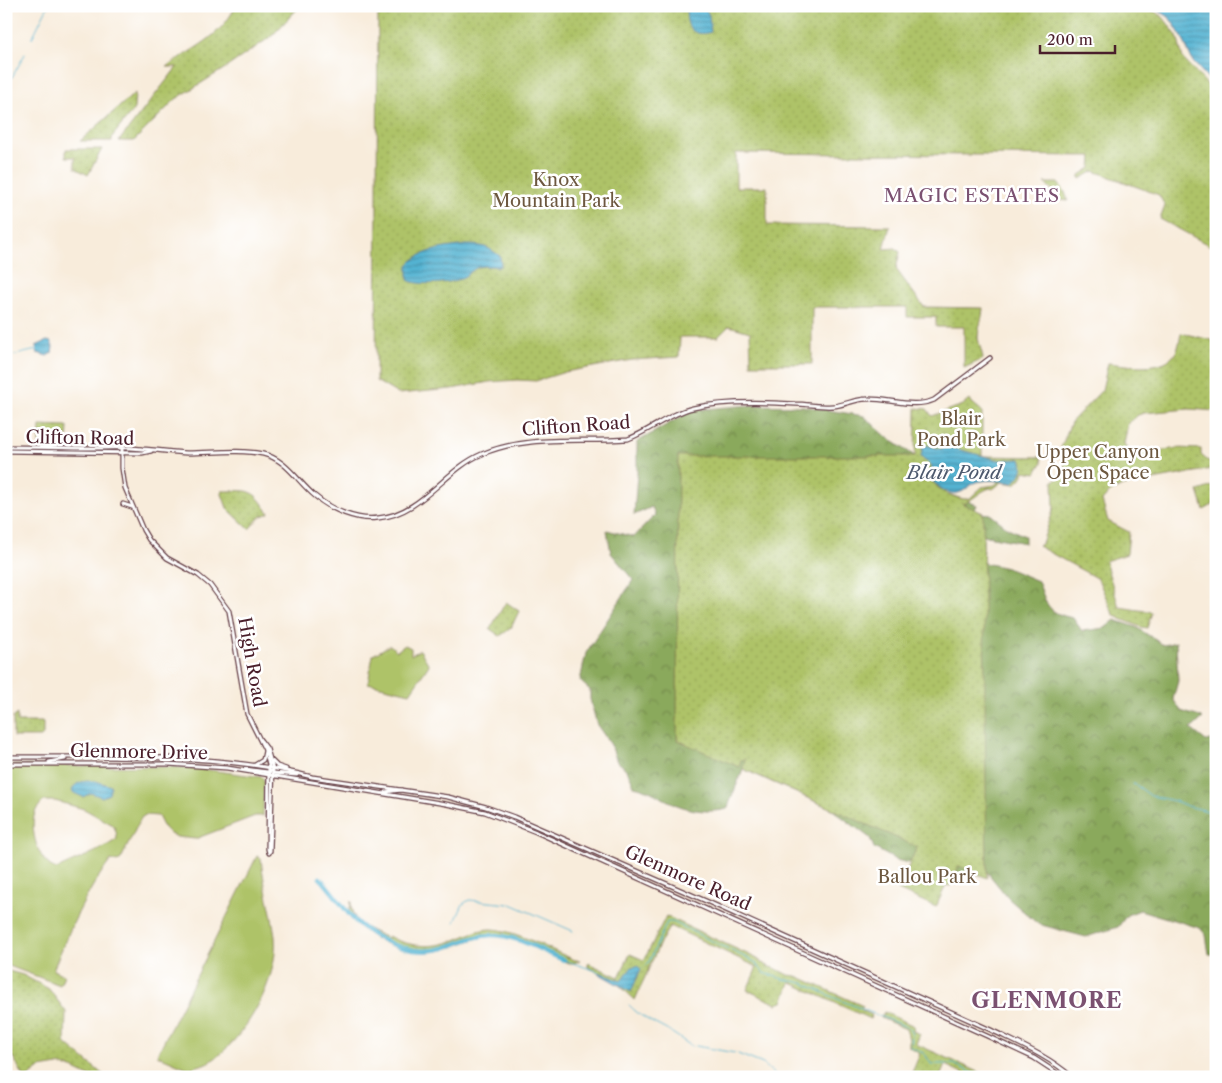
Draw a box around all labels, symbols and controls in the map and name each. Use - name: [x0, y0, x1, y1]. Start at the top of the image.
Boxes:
- scale bar: [1040, 22, 1114, 54]
- text: 200 m: [1047, 30, 1093, 49]
- park label: Knox Mountain Park: [492, 169, 621, 212]
- district label: MAGIC ESTATES: [884, 184, 1060, 207]
- park label: Blair Pond Park: [917, 408, 1007, 451]
- street label: Clifton Road: [521, 411, 631, 441]
- street label: Clifton Road: [25, 426, 135, 450]
- park label: Upper Canyon Open Space: [1036, 441, 1160, 484]
- water label: Blair Pond: [905, 461, 1003, 484]
- street label: High Road: [233, 615, 271, 709]
- street label: Glenmore Drive: [70, 740, 208, 764]
- street label: Glenmore Road: [622, 840, 754, 916]
- park label: Ballou Park: [878, 866, 978, 888]
- district label: GLENMORE: [971, 987, 1123, 1014]

